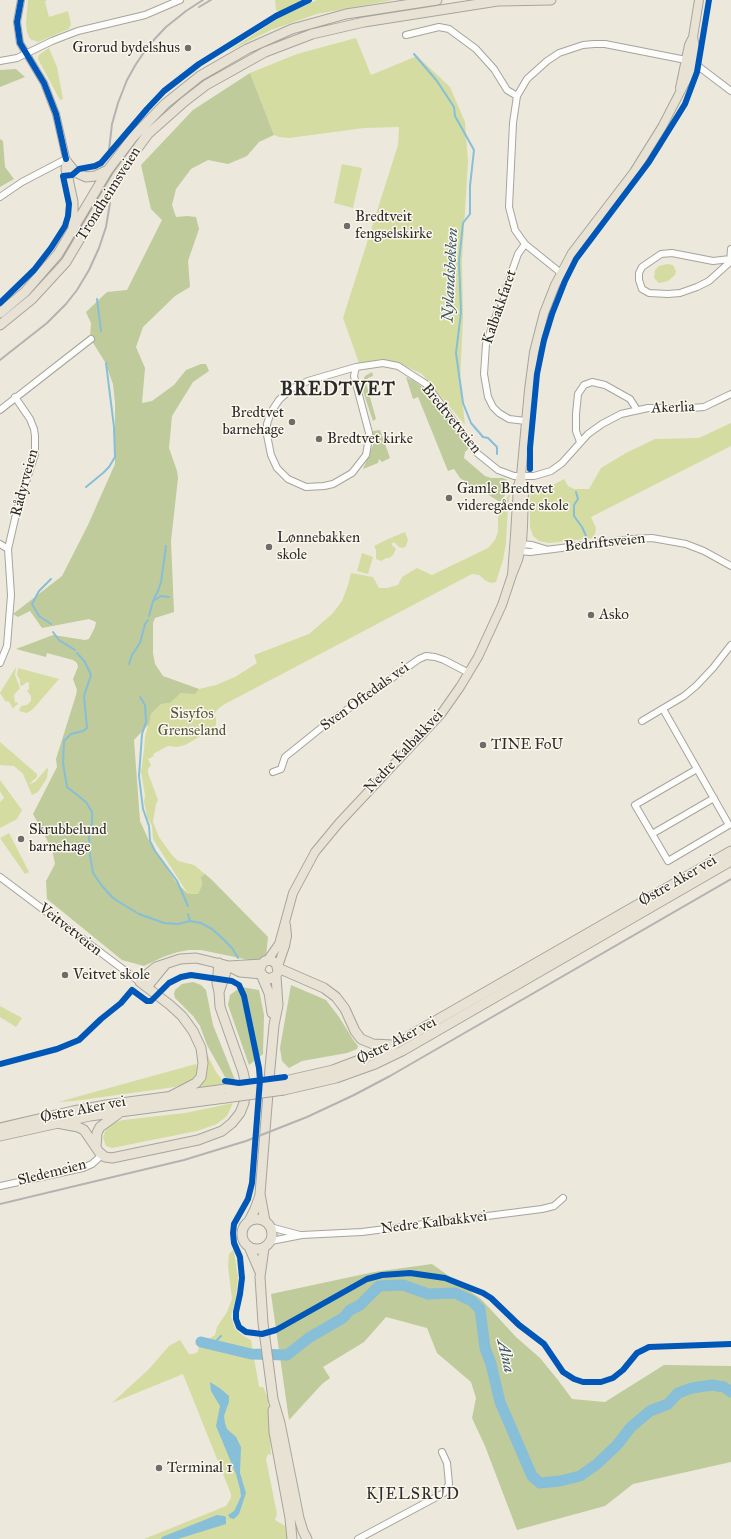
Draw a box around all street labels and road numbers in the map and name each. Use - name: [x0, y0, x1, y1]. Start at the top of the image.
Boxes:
- street label: Trondheimsveien: [73, 144, 145, 244]
- street label: Kalbakkfaret: [479, 268, 521, 346]
- street label: Bredtvetveien: [417, 380, 485, 458]
- street label: Akerlia: [651, 398, 695, 418]
- street label: Rådyrveien: [7, 447, 43, 519]
- street label: Bedriftsveien: [564, 530, 646, 556]
- street label: Sven Oftedals vei: [317, 659, 413, 735]
- street label: Nedre Kalbakkvei: [361, 707, 447, 797]
- street label: Østre Aker vei: [636, 852, 720, 910]
- street label: Veitvetveien: [35, 900, 105, 960]
- street label: Østre Aker vei: [354, 1013, 440, 1069]
- street label: Østre Aker vei: [39, 1093, 127, 1127]
- street label: Sledemeien: [16, 1156, 88, 1190]
- street label: Nedre Kalbakkvei: [380, 1208, 488, 1238]

